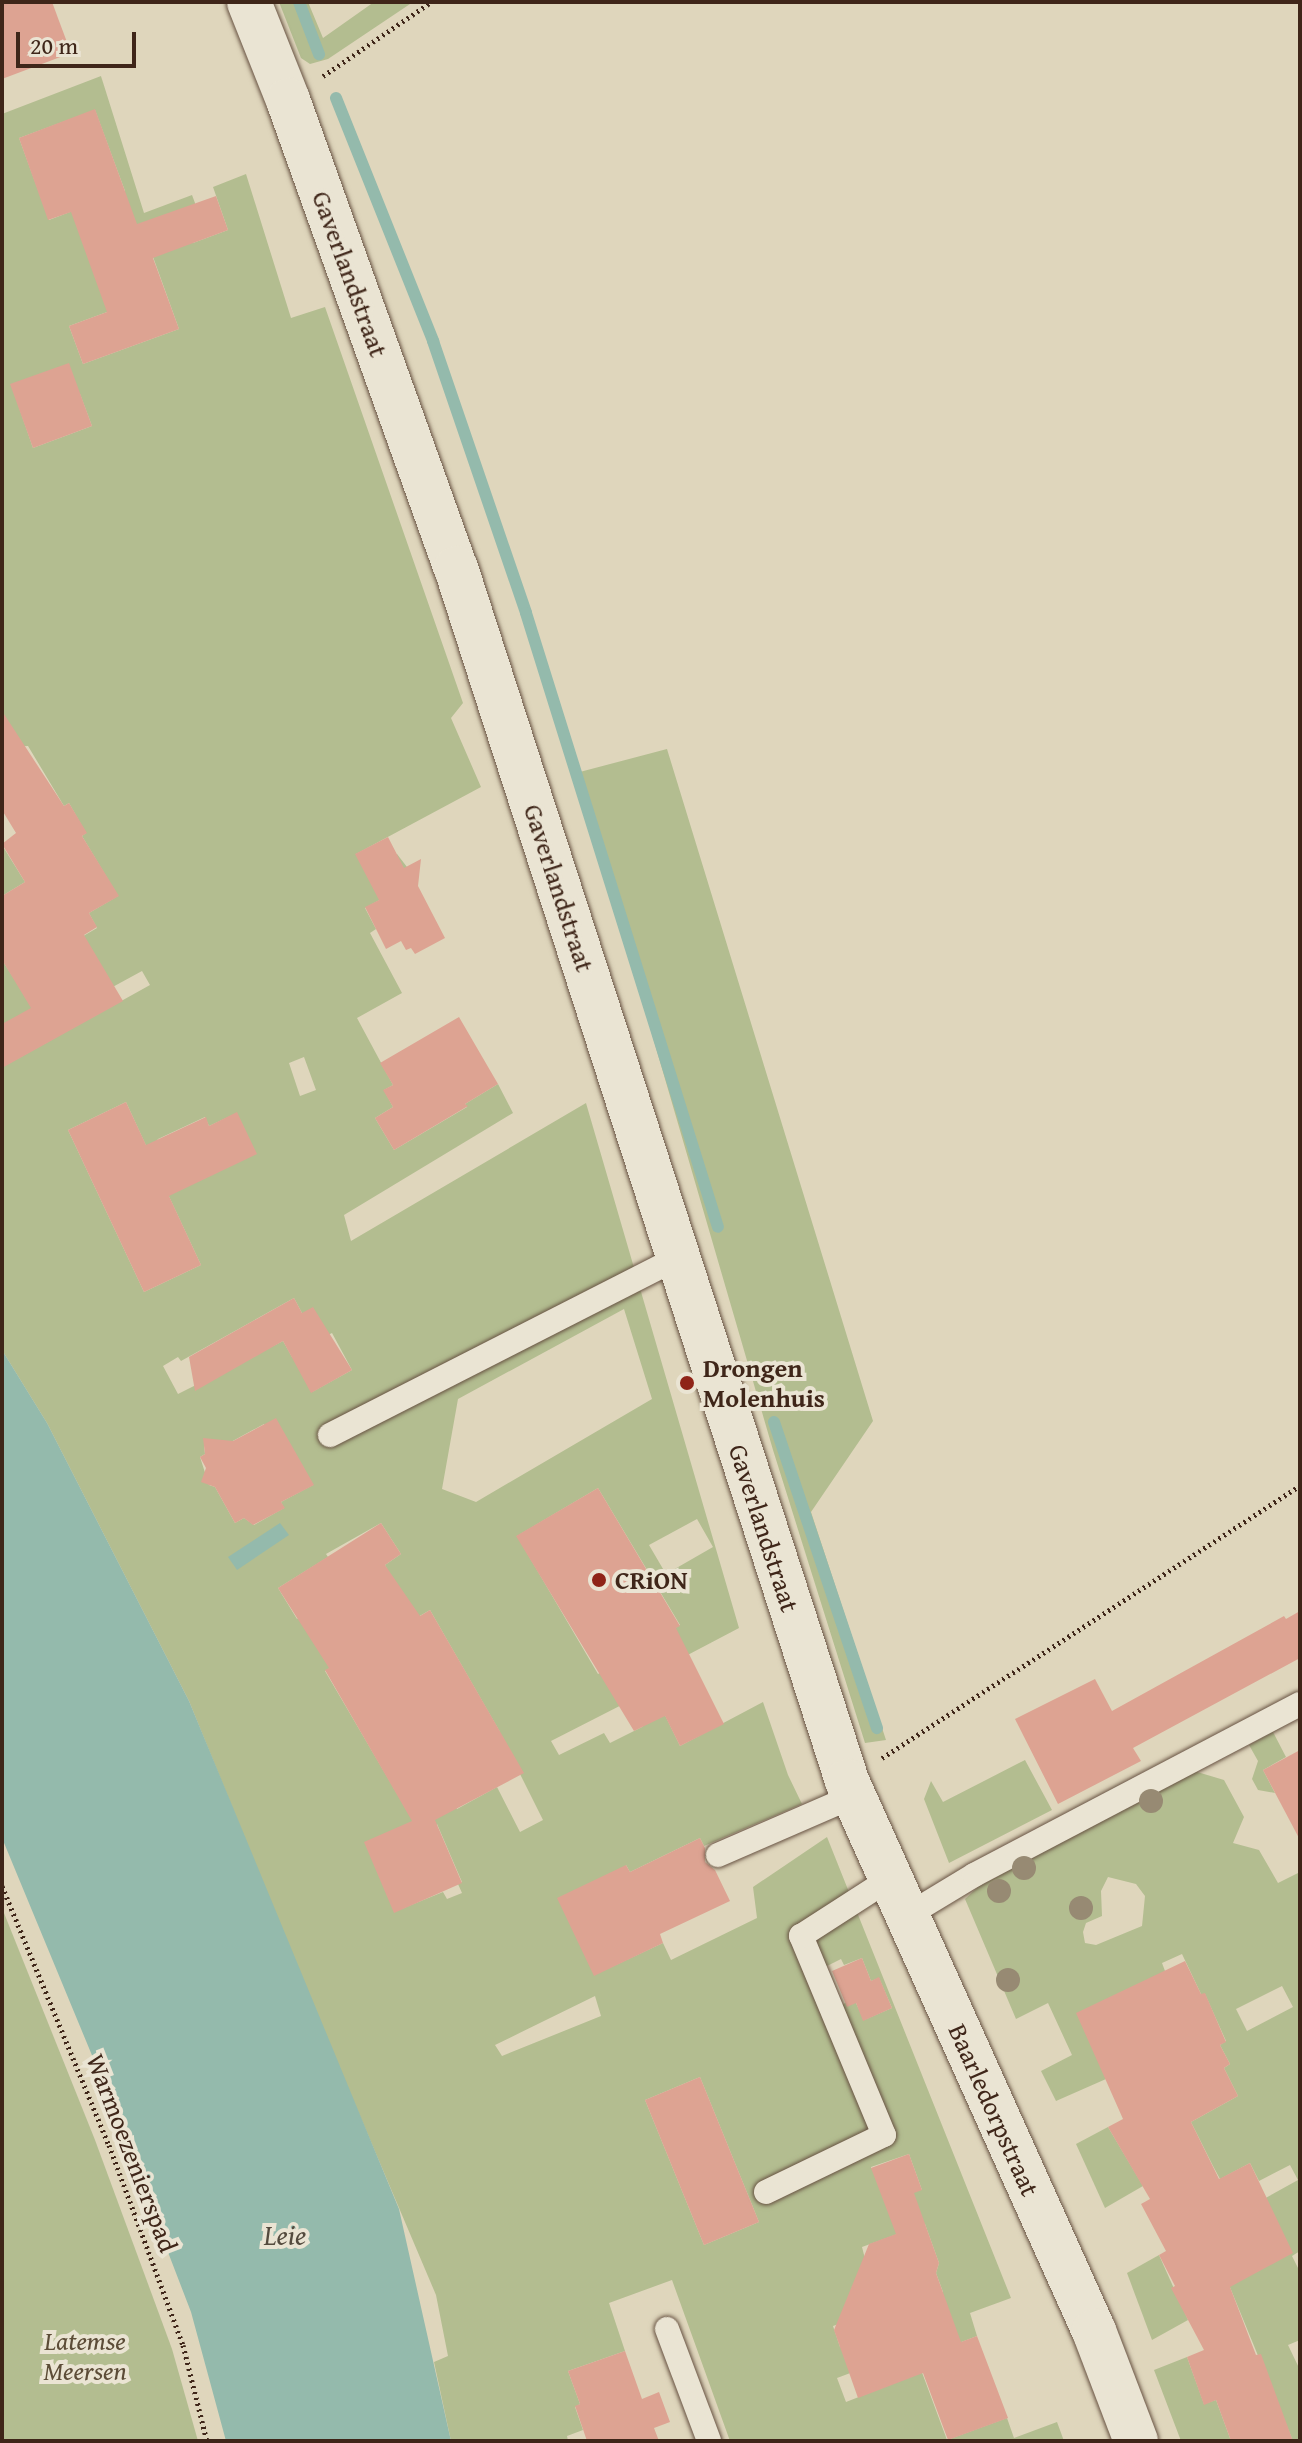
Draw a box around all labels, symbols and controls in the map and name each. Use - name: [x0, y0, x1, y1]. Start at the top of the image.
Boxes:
- scale bar: [20, 16, 140, 66]
- text: 20 m: [30, 28, 78, 63]
- street label: Gaverlandstraat: [306, 187, 394, 361]
- street label: Gaverlandstraat: [517, 800, 601, 976]
- place label: Drongen Molenhuis: [703, 1352, 825, 1414]
- marker: Drongen Molenhuis: [678, 1374, 696, 1392]
- street label: Gaverlandstraat: [722, 1440, 806, 1616]
- place label: CRiON: [615, 1564, 688, 1596]
- marker: CRiON: [590, 1571, 608, 1589]
- street label: Baarledorpstraat: [942, 2019, 1046, 2201]
- street label: Warmoezenierspad: [80, 2050, 184, 2256]
- water label: Leie: [264, 2218, 306, 2252]
- park label: Latemse Meersen: [43, 2325, 127, 2386]

